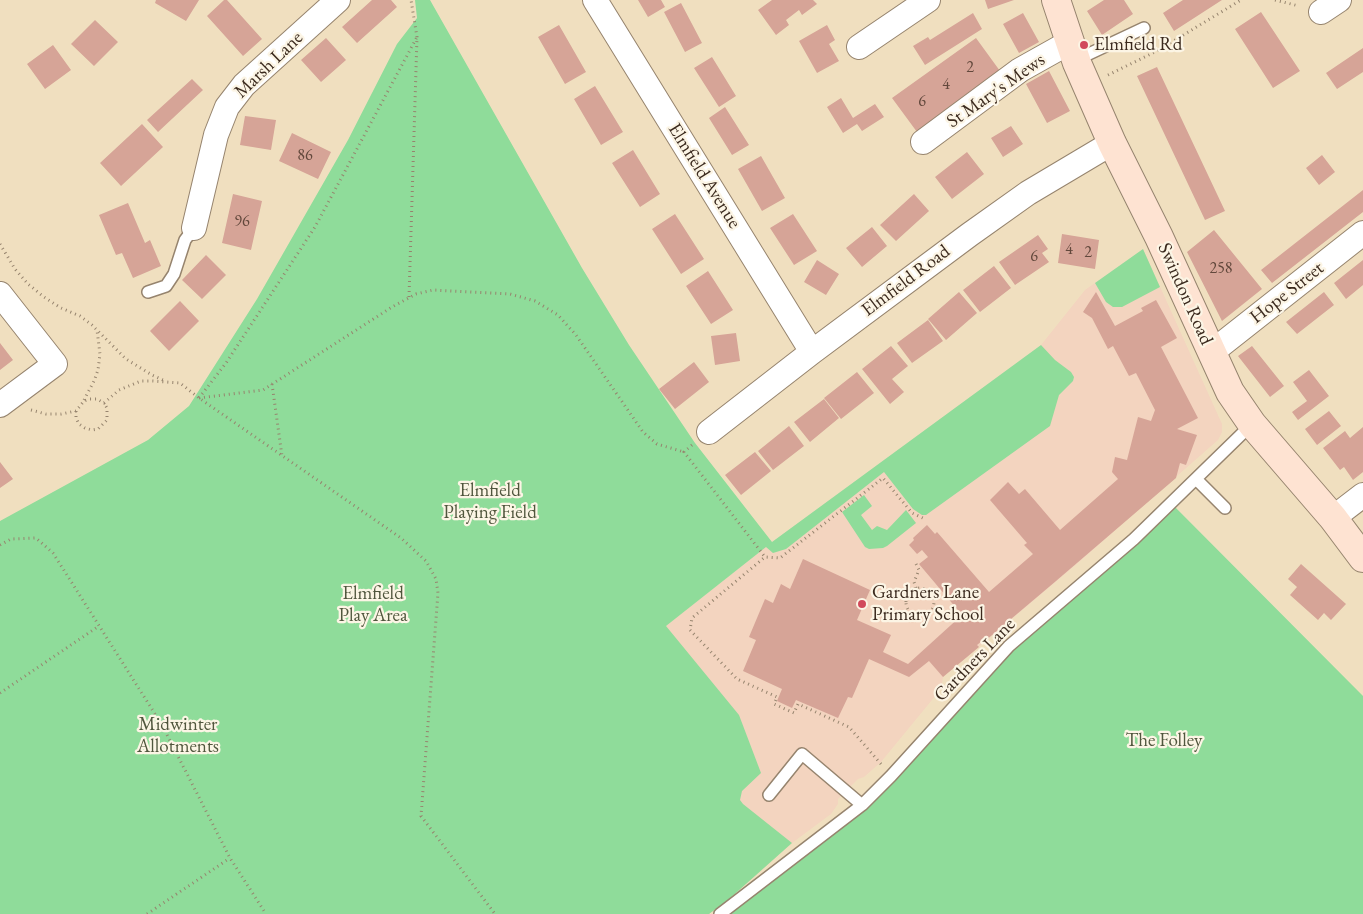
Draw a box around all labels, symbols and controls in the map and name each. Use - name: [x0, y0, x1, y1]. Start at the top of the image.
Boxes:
- street label: Marsh Lane: [230, 27, 308, 103]
- place label: Elmfield Rd: [1094, 34, 1182, 56]
- marker: Elmfield Rd: [1078, 39, 1090, 51]
- street label: St Mary's Mews: [943, 49, 1049, 133]
- house number: 2: [966, 58, 974, 78]
- house number: 4: [942, 75, 950, 95]
- house number: 6: [918, 92, 926, 112]
- street label: Elmfield Avenue: [663, 119, 745, 233]
- house number: 86: [297, 146, 313, 166]
- house number: 96: [234, 212, 250, 232]
- street label: Elmfield Road: [857, 240, 955, 322]
- house number: 4: [1065, 240, 1073, 260]
- street label: Swindon Road: [1152, 240, 1218, 348]
- house number: 2: [1084, 243, 1092, 263]
- house number: 6: [1030, 247, 1038, 267]
- street label: Hope Street: [1245, 257, 1329, 329]
- house number: 258: [1209, 259, 1233, 279]
- park label: Elmfield Playing Field: [443, 480, 537, 524]
- place label: Gardners Lane Primary School: [872, 582, 984, 626]
- park label: Elmfield Play Area: [338, 583, 408, 627]
- marker: Gardners Lane Primary School: [856, 598, 868, 610]
- street label: Gardners Lane: [930, 614, 1020, 706]
- park label: Midwinter Allotments: [137, 714, 219, 758]
- park label: The Folley: [1126, 730, 1202, 752]

